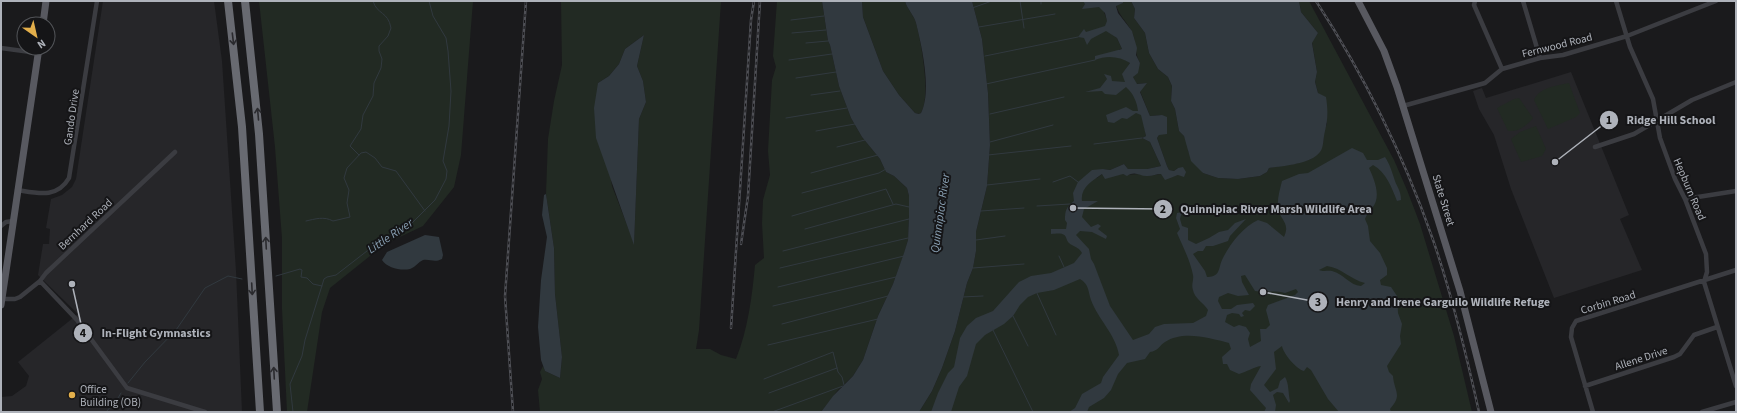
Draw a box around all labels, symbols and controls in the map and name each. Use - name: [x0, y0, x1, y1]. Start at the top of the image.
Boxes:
- north arrow: [16, 16, 56, 56]
- street label: Fernwood Road: [1520, 29, 1594, 62]
- one-way arrow: [229, 32, 237, 45]
- text: N: [34, 36, 49, 52]
- street label: Gando Drive: [60, 88, 83, 146]
- one-way arrow: [254, 108, 261, 121]
- callout: Ridge Hill School: [1599, 108, 1724, 132]
- text: 1: [1606, 112, 1612, 129]
- text: Ridge Hill School: [1627, 112, 1716, 129]
- street label: Hepburn Road: [1670, 156, 1709, 223]
- water label: Quinnipiac River: [926, 171, 955, 254]
- street label: State Street: [1429, 172, 1459, 228]
- street label: Bernhard Road: [55, 195, 116, 253]
- callout: Quinnipiac River Marsh Wildlife Area: [1153, 197, 1380, 221]
- text: 2: [1160, 201, 1166, 218]
- text: Quinnipiac River Marsh Wildlife Area: [1180, 201, 1372, 218]
- water label: Little River: [364, 214, 417, 258]
- one-way arrow: [263, 237, 270, 250]
- one-way arrow: [249, 282, 256, 295]
- street label: Corbin Road: [1579, 287, 1637, 318]
- callout: Henry and Irene Garguilo Wildlife Refuge: [1308, 290, 1558, 314]
- text: 3: [1315, 294, 1321, 311]
- text: Henry and Irene Garguilo Wildlife Refuge: [1336, 294, 1550, 311]
- callout: In-Flight Gymnastics: [73, 321, 218, 345]
- text: 4: [80, 325, 87, 342]
- text: In-Flight Gymnastics: [101, 325, 211, 342]
- street label: Allene Drive: [1613, 343, 1670, 374]
- one-way arrow: [271, 367, 278, 380]
- place label: Office Building (OB): [80, 382, 141, 410]
- marker: Office Building (OB): [67, 390, 77, 400]

